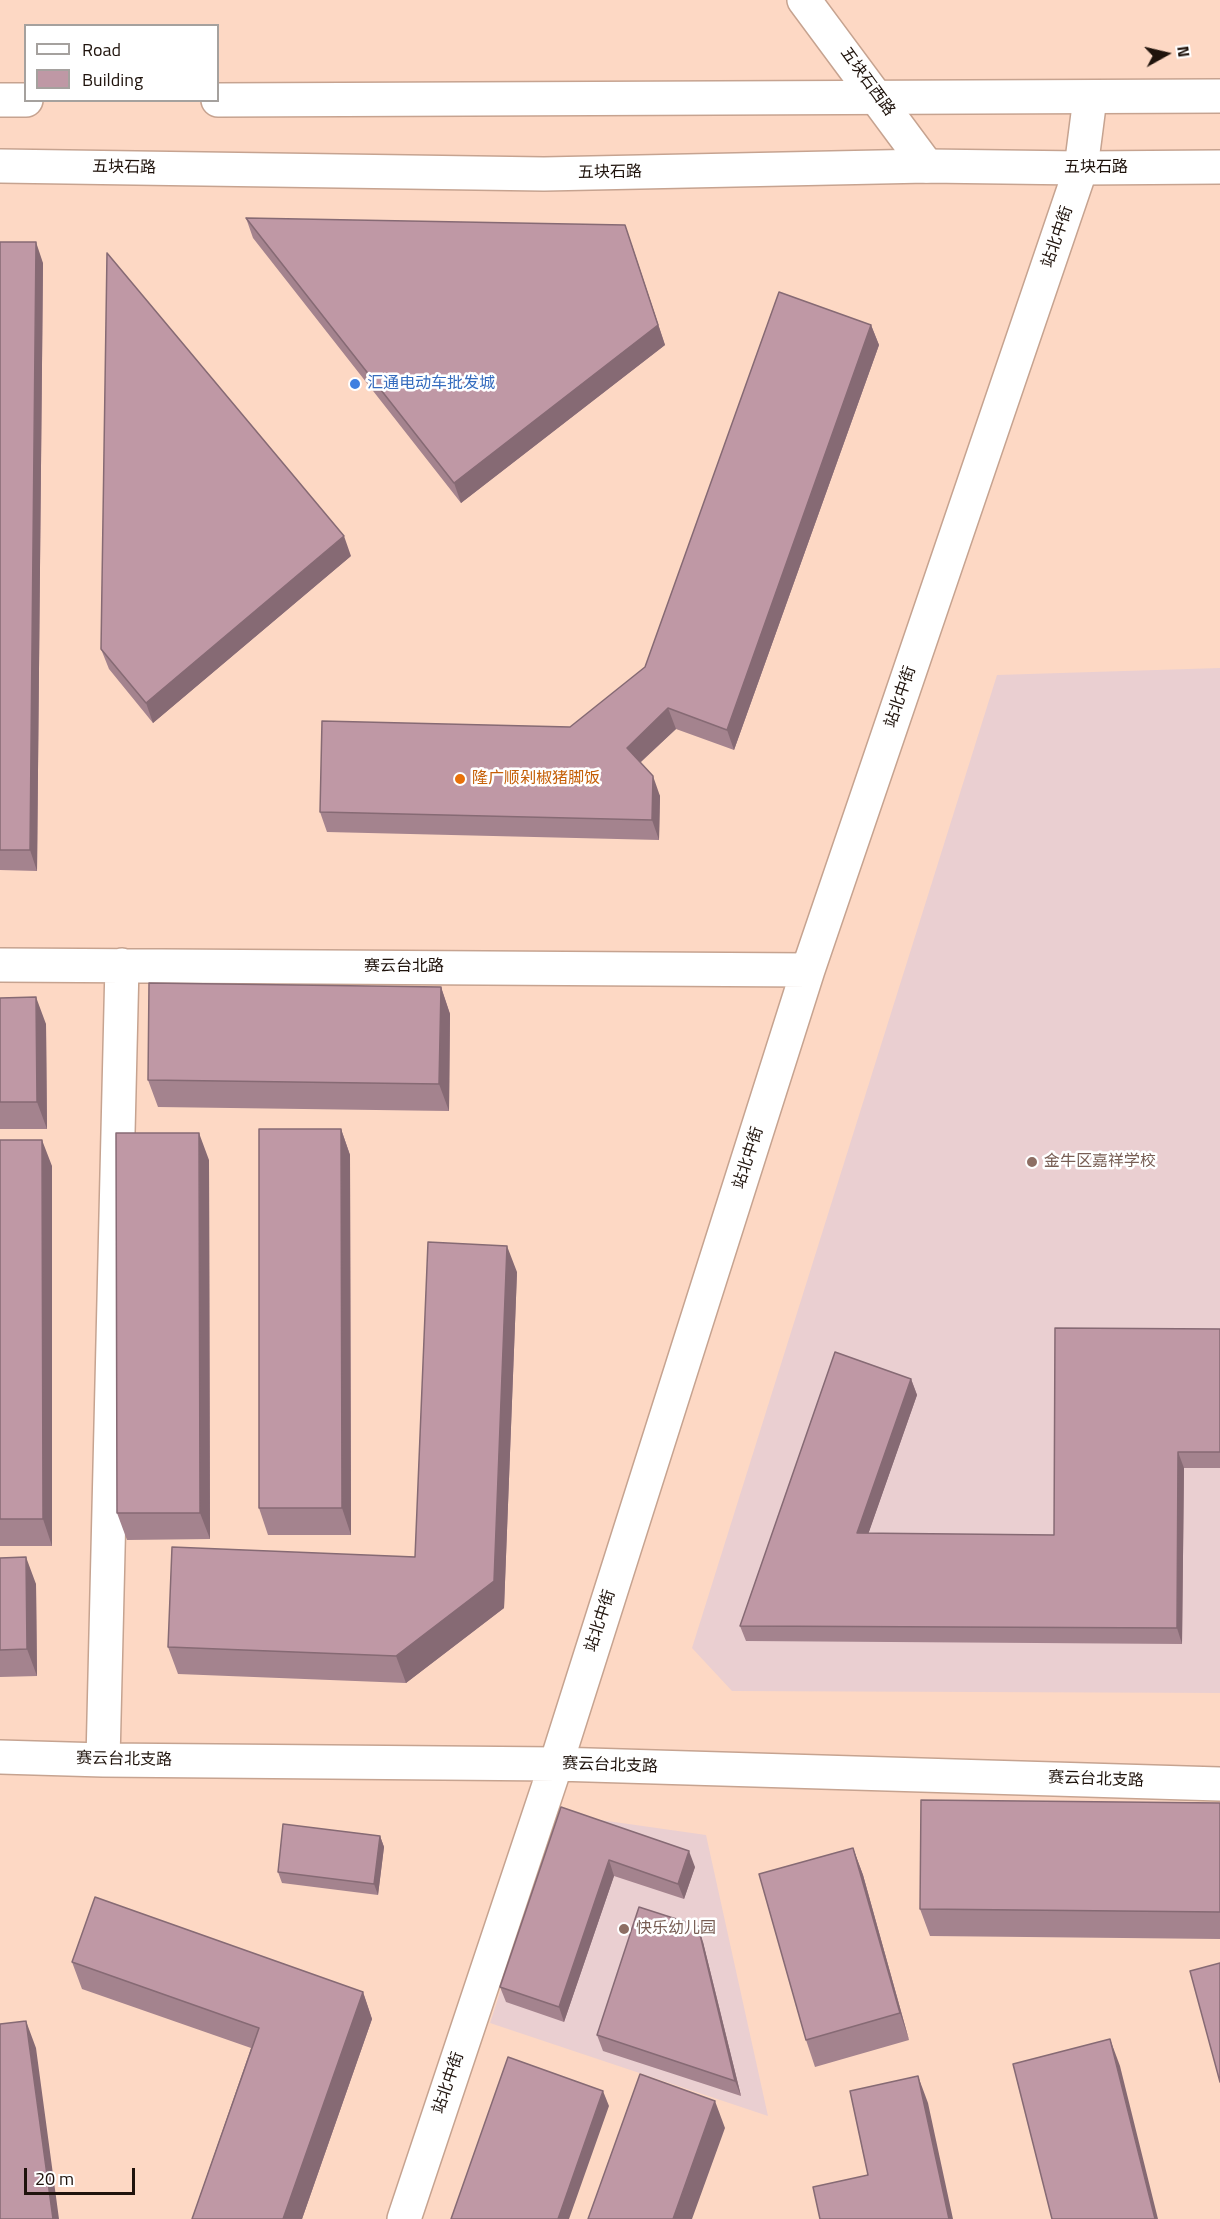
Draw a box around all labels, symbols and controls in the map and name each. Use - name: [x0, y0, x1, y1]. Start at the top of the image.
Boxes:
- legend: [24, 24, 219, 102]
- north arrow: [1136, 24, 1196, 84]
- text: Road: [82, 36, 121, 63]
- street label: 五块石西路: [836, 44, 898, 120]
- text: N: [1171, 44, 1196, 59]
- text: Building: [82, 66, 143, 93]
- street label: 五块石路: [92, 158, 156, 178]
- street label: 五块石路: [1064, 158, 1128, 178]
- street label: 五块石路: [578, 163, 642, 183]
- street label: 站北中街: [1039, 204, 1077, 270]
- place label: 汇通电动车批发城: [367, 374, 495, 394]
- marker: 汇通电动车批发城: [348, 377, 362, 391]
- street label: 站北中街: [882, 664, 920, 730]
- place label: 隆广顺剁椒猪脚饭: [472, 769, 600, 789]
- marker: 隆广顺剁椒猪脚饭: [453, 772, 467, 786]
- street label: 赛云台北路: [364, 957, 444, 977]
- street label: 站北中街: [730, 1125, 768, 1191]
- place label: 金牛区嘉祥学校: [1044, 1152, 1156, 1172]
- marker: 金牛区嘉祥学校: [1025, 1155, 1039, 1169]
- street label: 站北中街: [582, 1588, 620, 1654]
- street label: 赛云台北支路: [76, 1750, 172, 1770]
- street label: 赛云台北支路: [562, 1755, 658, 1777]
- street label: 赛云台北支路: [1048, 1769, 1144, 1791]
- place label: 快乐幼儿园: [636, 1919, 716, 1939]
- marker: 快乐幼儿园: [617, 1922, 631, 1936]
- street label: 站北中街: [430, 2050, 468, 2116]
- scale bar: [27, 2156, 138, 2194]
- text: 20 m: [35, 2165, 74, 2192]

